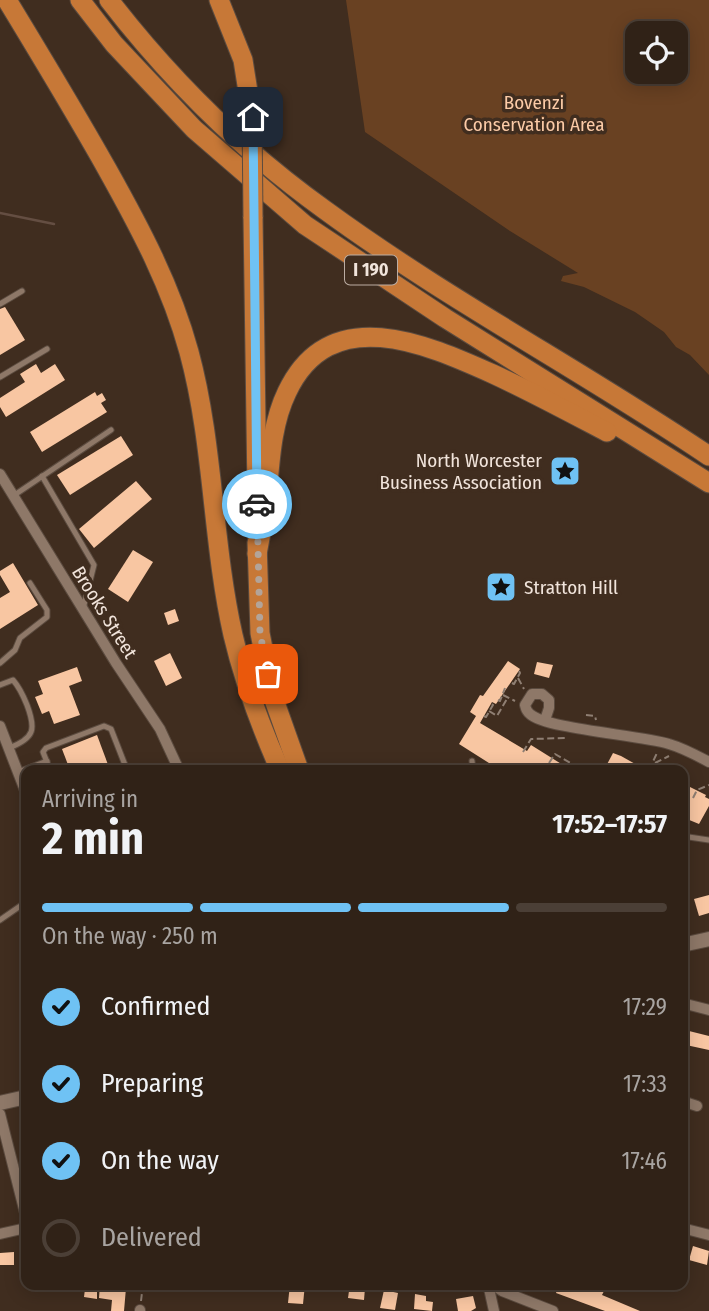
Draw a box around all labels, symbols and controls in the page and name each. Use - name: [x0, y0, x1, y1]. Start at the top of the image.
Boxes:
- map controls: [625, 21, 688, 84]
- button: locate: [625, 21, 688, 84]
- pin: [223, 87, 283, 147]
- park label: Bovenzi Conservation Area: [464, 91, 605, 136]
- icon: home: [234, 98, 272, 136]
- road number: I 190: [345, 256, 397, 284]
- place label: North Worcester Business Association: [380, 449, 542, 494]
- place icon: North Worcester Business Association: [548, 454, 582, 488]
- courier: [222, 469, 292, 539]
- icon: car: [238, 485, 276, 523]
- street label: Brooks Street: [67, 562, 142, 663]
- place icon: Stratton Hill: [484, 570, 518, 604]
- place label: Stratton Hill: [524, 576, 618, 599]
- pin: [238, 644, 298, 704]
- icon: bag: [249, 655, 287, 693]
- text: Arriving in: [42, 785, 138, 813]
- text: 17:52–17:57: [552, 809, 667, 840]
- text: 2 min: [42, 811, 144, 866]
- text: On the way · 250 m: [42, 922, 218, 950]
- icon: check: [42, 988, 80, 1026]
- text: Confirmed: [101, 991, 211, 1022]
- text: 17:29: [623, 993, 667, 1021]
- icon: check: [42, 1065, 80, 1103]
- text: Preparing: [101, 1068, 203, 1099]
- text: 17:33: [623, 1070, 667, 1098]
- icon: check: [42, 1142, 80, 1180]
- text: On the way: [101, 1145, 219, 1176]
- text: 17:46: [621, 1147, 667, 1175]
- text: Delivered: [101, 1222, 202, 1253]

